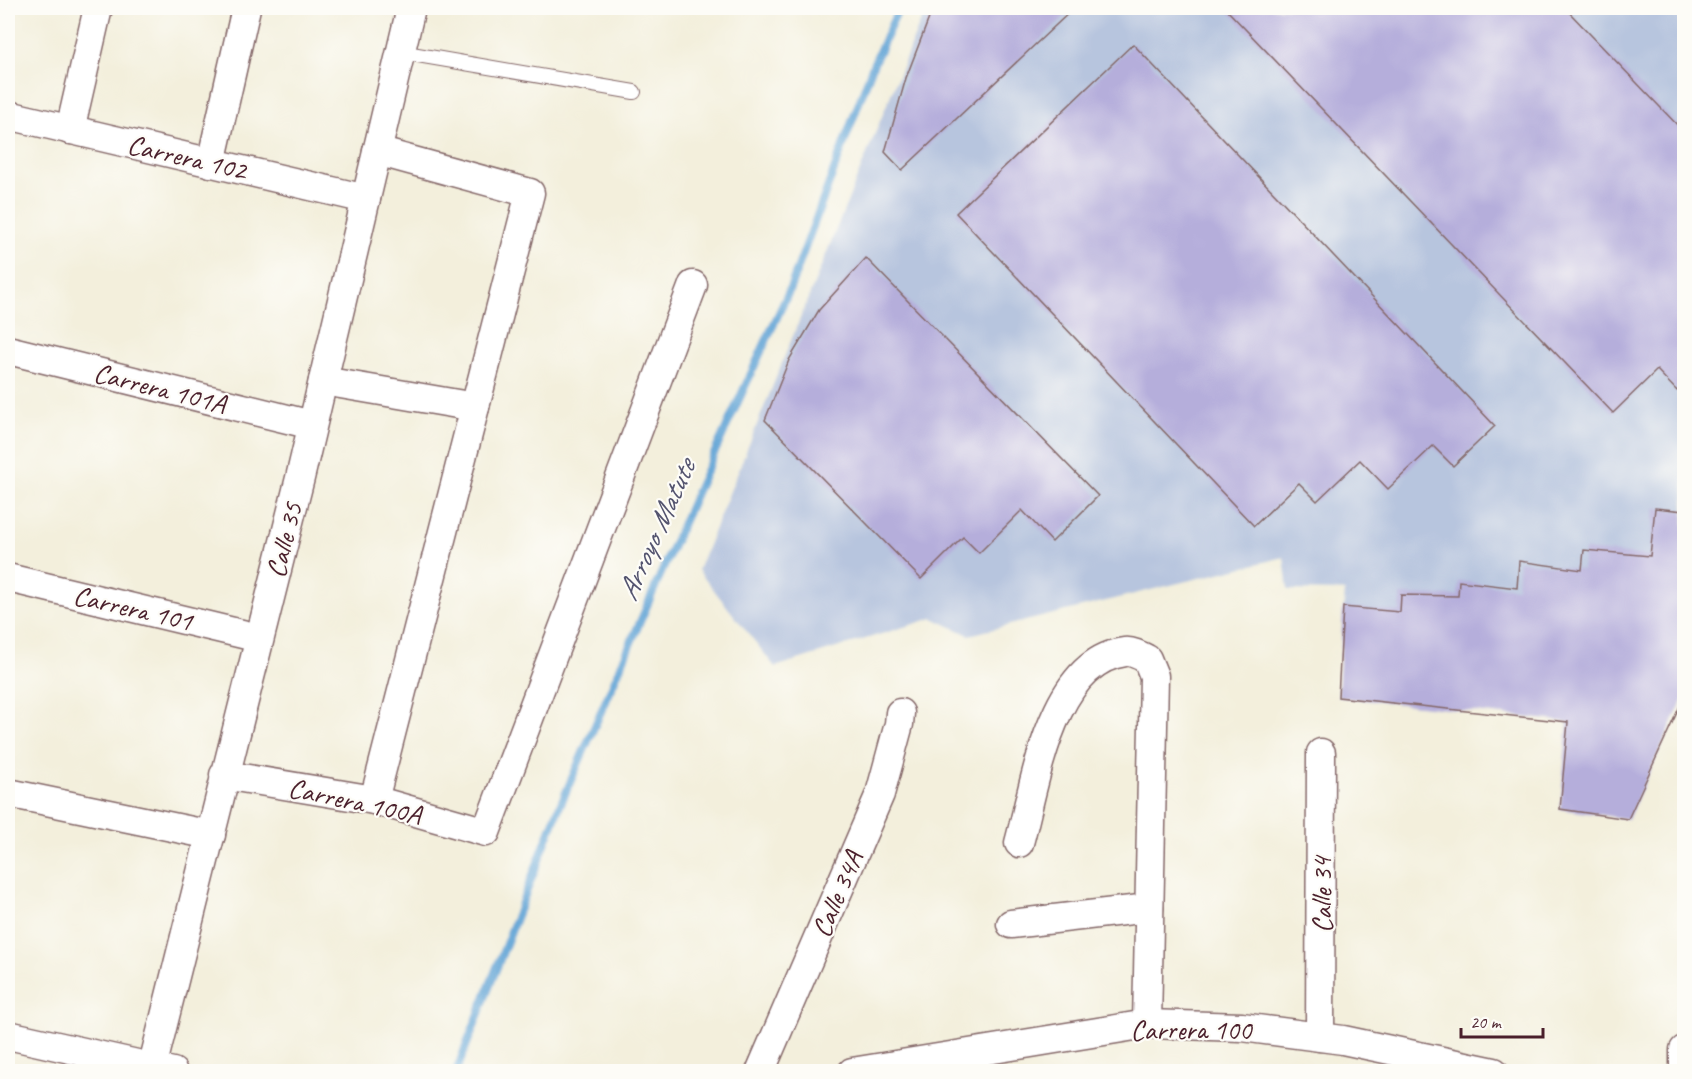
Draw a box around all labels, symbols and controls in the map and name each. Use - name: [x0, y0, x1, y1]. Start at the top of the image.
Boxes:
- street label: Carrera 102: [124, 126, 252, 188]
- street label: Carrera 101A: [90, 355, 232, 422]
- water label: Arroyo Matute: [608, 450, 706, 606]
- street label: Calle 35: [258, 498, 311, 581]
- street label: Carrera 101: [70, 577, 197, 639]
- street label: Carrera 100A: [285, 770, 427, 833]
- street label: Calle 34A: [803, 844, 871, 942]
- street label: Calle 34: [1304, 855, 1339, 933]
- scale bar: [1461, 1001, 1544, 1039]
- text: 20 m: [1470, 1011, 1503, 1033]
- street label: Carrera 100: [1131, 1012, 1254, 1047]

